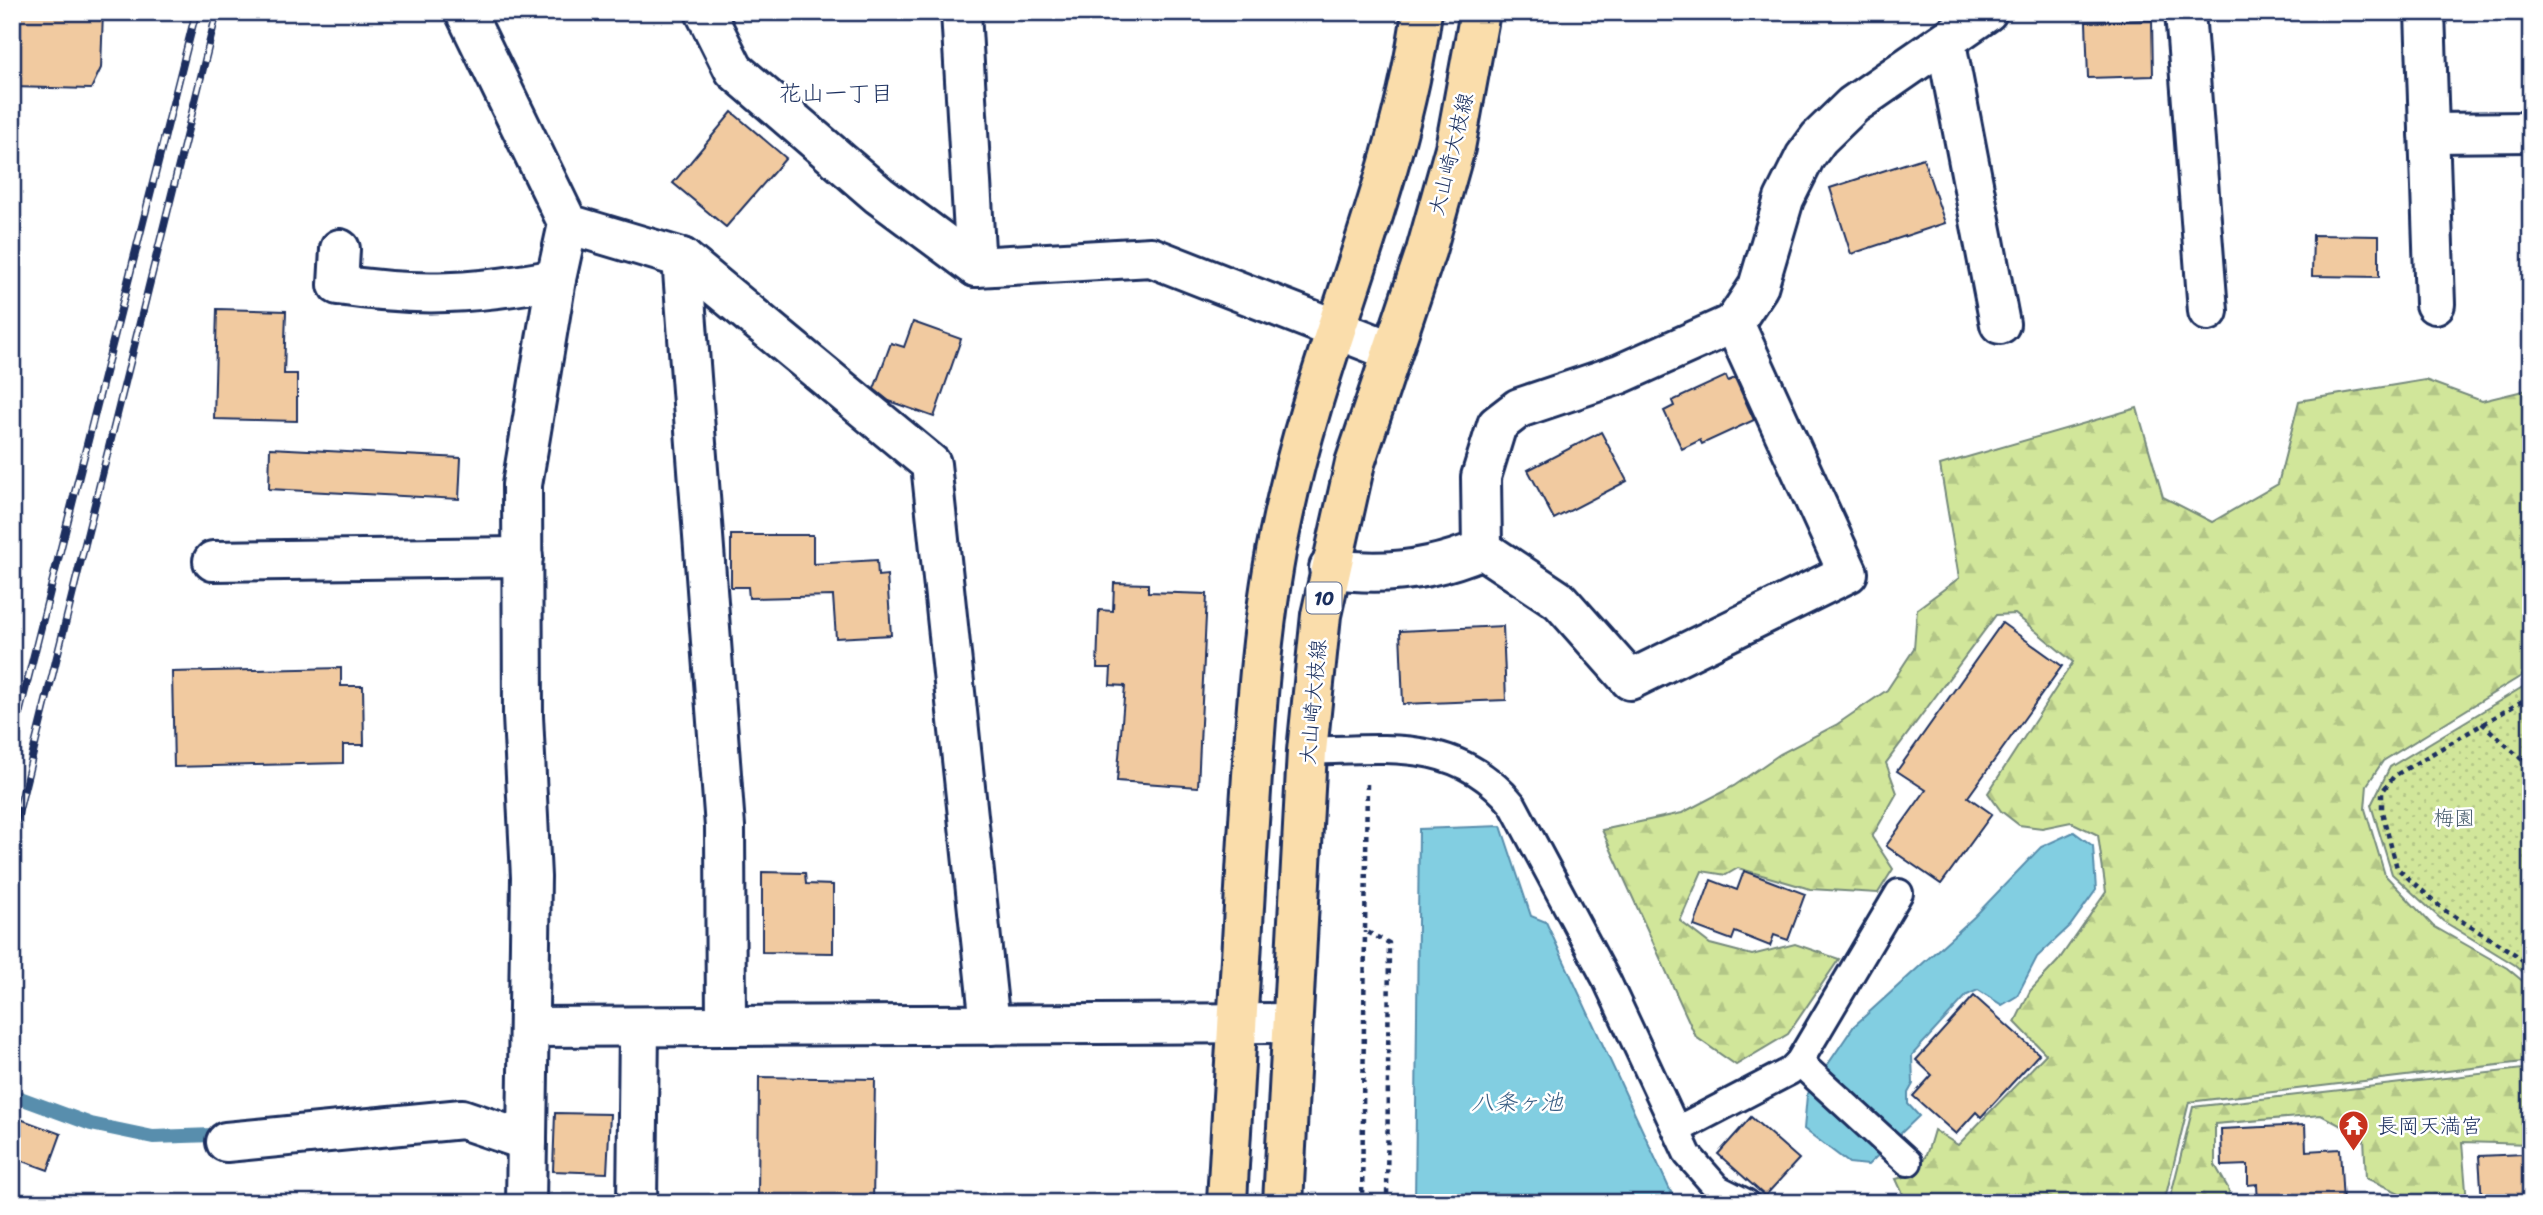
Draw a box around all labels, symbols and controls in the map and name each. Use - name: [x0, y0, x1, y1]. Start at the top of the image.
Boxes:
- district label: 花山一丁目: [779, 73, 894, 114]
- street label: 大山崎大枝線: [1417, 88, 1485, 220]
- road number: 10: [1306, 582, 1342, 614]
- street label: 大山崎大枝線: [1289, 638, 1337, 766]
- park label: 梅園: [2433, 799, 2475, 837]
- water label: 八条ヶ池: [1471, 1082, 1564, 1123]
- place label: 長岡天満宮: [2377, 1107, 2482, 1145]
- temple icon: 長岡天満宮: [2337, 1109, 2371, 1153]

